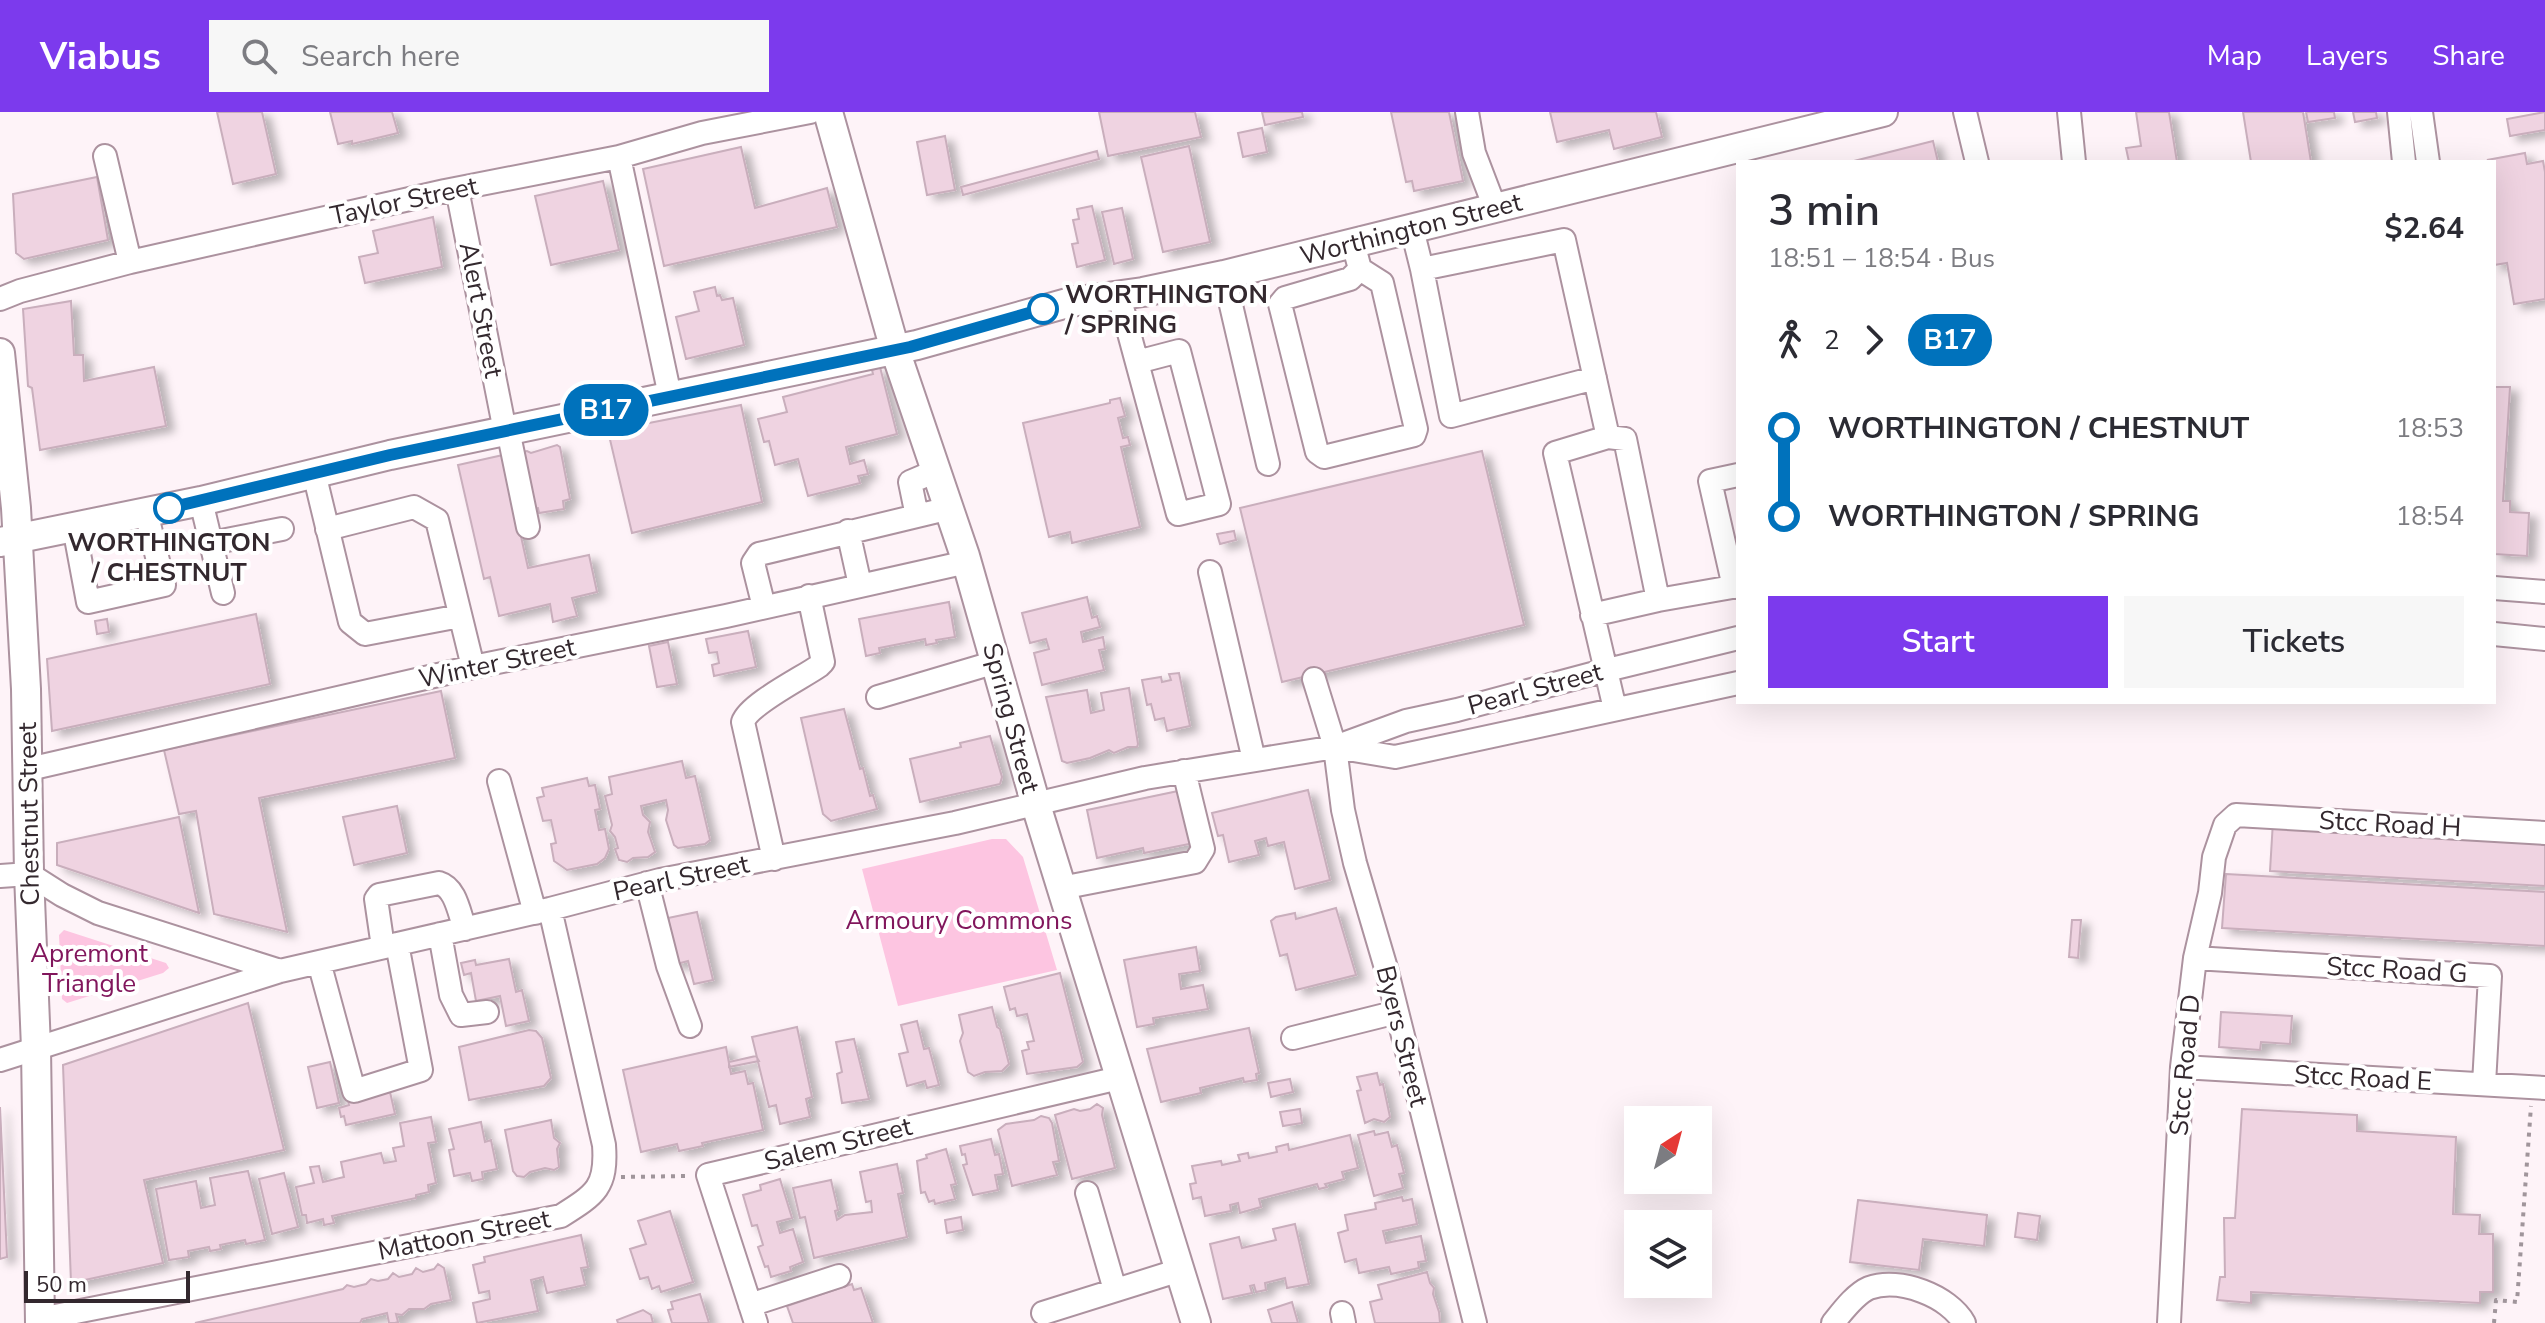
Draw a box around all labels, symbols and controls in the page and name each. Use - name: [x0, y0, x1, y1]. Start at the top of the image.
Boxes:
- search box: [209, 20, 769, 92]
- text: Viabus: [40, 31, 161, 82]
- icon: search: [237, 34, 281, 78]
- text: Search here: [301, 36, 460, 77]
- text: Map: [2207, 37, 2262, 75]
- text: Layers: [2306, 37, 2388, 75]
- text: Share: [2432, 37, 2505, 75]
- street label: Taylor Street: [327, 168, 482, 234]
- text: 3 min: [1768, 181, 1880, 241]
- street label: Worthington Street: [1297, 184, 1526, 273]
- text: $2.64: [2385, 208, 2464, 249]
- street label: Alert Street: [451, 239, 511, 381]
- text: 18:51 – 18:54 · Bus: [1768, 241, 1995, 276]
- place label: WORTHINGTON / SPRING: [1064, 277, 1268, 342]
- marker: WORTHINGTON / SPRING: [1028, 294, 1058, 324]
- icon: walk: [1768, 318, 1812, 362]
- icon: forward: [1852, 318, 1896, 362]
- text: B17: [1924, 321, 1976, 359]
- text: 2: [1824, 323, 1840, 358]
- line badge: B17: [560, 384, 652, 436]
- text: B17: [580, 391, 632, 429]
- text: WORTHINGTON / CHESTNUT: [1828, 408, 2249, 449]
- text: 18:53: [2396, 411, 2464, 446]
- marker: WORTHINGTON / CHESTNUT: [154, 493, 184, 523]
- text: WORTHINGTON / SPRING: [1828, 496, 2200, 537]
- text: 18:54: [2396, 499, 2464, 534]
- place label: WORTHINGTON / CHESTNUT: [68, 525, 270, 590]
- button: Start: [1768, 596, 2108, 688]
- button: Tickets: [2124, 596, 2464, 688]
- street label: Winter Street: [416, 629, 579, 697]
- street label: Spring Street: [974, 639, 1048, 798]
- street label: Pearl Street: [1464, 654, 1607, 724]
- street label: Chestnut Street: [10, 721, 48, 906]
- street label: Stcc Road H: [2318, 803, 2462, 845]
- street label: Pearl Street: [610, 846, 753, 909]
- park label: Armoury Commons: [846, 903, 1072, 938]
- park label: Apremont Triangle: [30, 936, 149, 1001]
- street label: Stcc Road G: [2325, 949, 2469, 991]
- street label: Byers Street: [1368, 962, 1437, 1111]
- street label: Stcc Road D: [2161, 993, 2209, 1137]
- street label: Stcc Road E: [2293, 1057, 2433, 1099]
- north arrow: [1624, 1106, 1712, 1194]
- map controls: [1624, 1106, 1712, 1298]
- street label: Salem Street: [760, 1109, 916, 1179]
- street label: Mattoon Street: [375, 1201, 554, 1269]
- button: layers: [1624, 1210, 1712, 1298]
- scale bar: [24, 1267, 190, 1303]
- text: 50 m: [36, 1270, 87, 1300]

